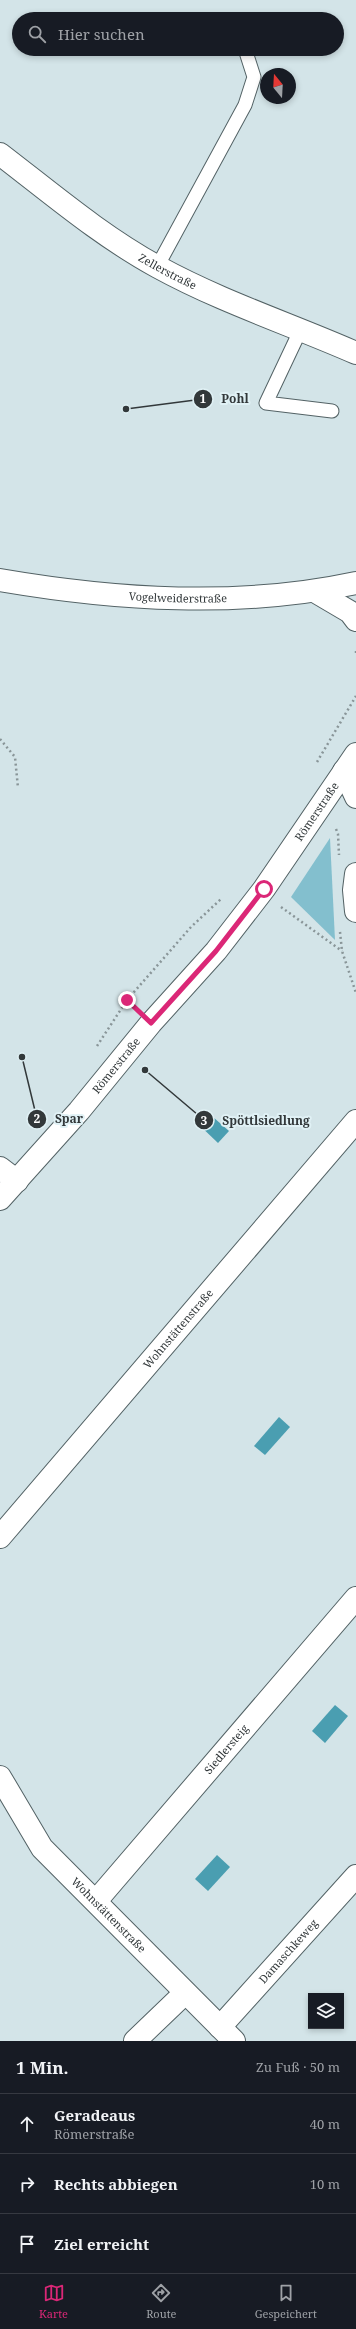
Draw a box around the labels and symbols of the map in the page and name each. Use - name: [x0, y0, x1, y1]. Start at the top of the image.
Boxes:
- north arrow: [260, 68, 296, 104]
- street label: Zellerstraße: [136, 250, 199, 292]
- callout: Pohl: [193, 387, 257, 411]
- text: 1: [200, 390, 207, 407]
- text: Pohl: [221, 390, 249, 407]
- street label: Vogelweiderstraße: [128, 588, 227, 606]
- street label: Römerstraße: [291, 779, 342, 844]
- route start: [255, 880, 273, 898]
- route end: [118, 991, 136, 1009]
- street label: Römerstraße: [88, 1034, 143, 1096]
- callout: Spar: [27, 1107, 91, 1131]
- callout: Spöttlsiedlung: [194, 1108, 318, 1132]
- text: 2: [34, 1110, 41, 1127]
- text: Spar: [55, 1110, 84, 1127]
- text: 3: [201, 1112, 208, 1129]
- text: Spöttlsiedlung: [222, 1112, 310, 1129]
- street label: Wohnstättenstraße: [140, 1285, 216, 1371]
- street label: Siedlersteig: [200, 1721, 251, 1777]
- street label: Wohnstättenstraße: [68, 1874, 150, 1956]
- street label: Damaschkeweg: [255, 1915, 321, 1986]

